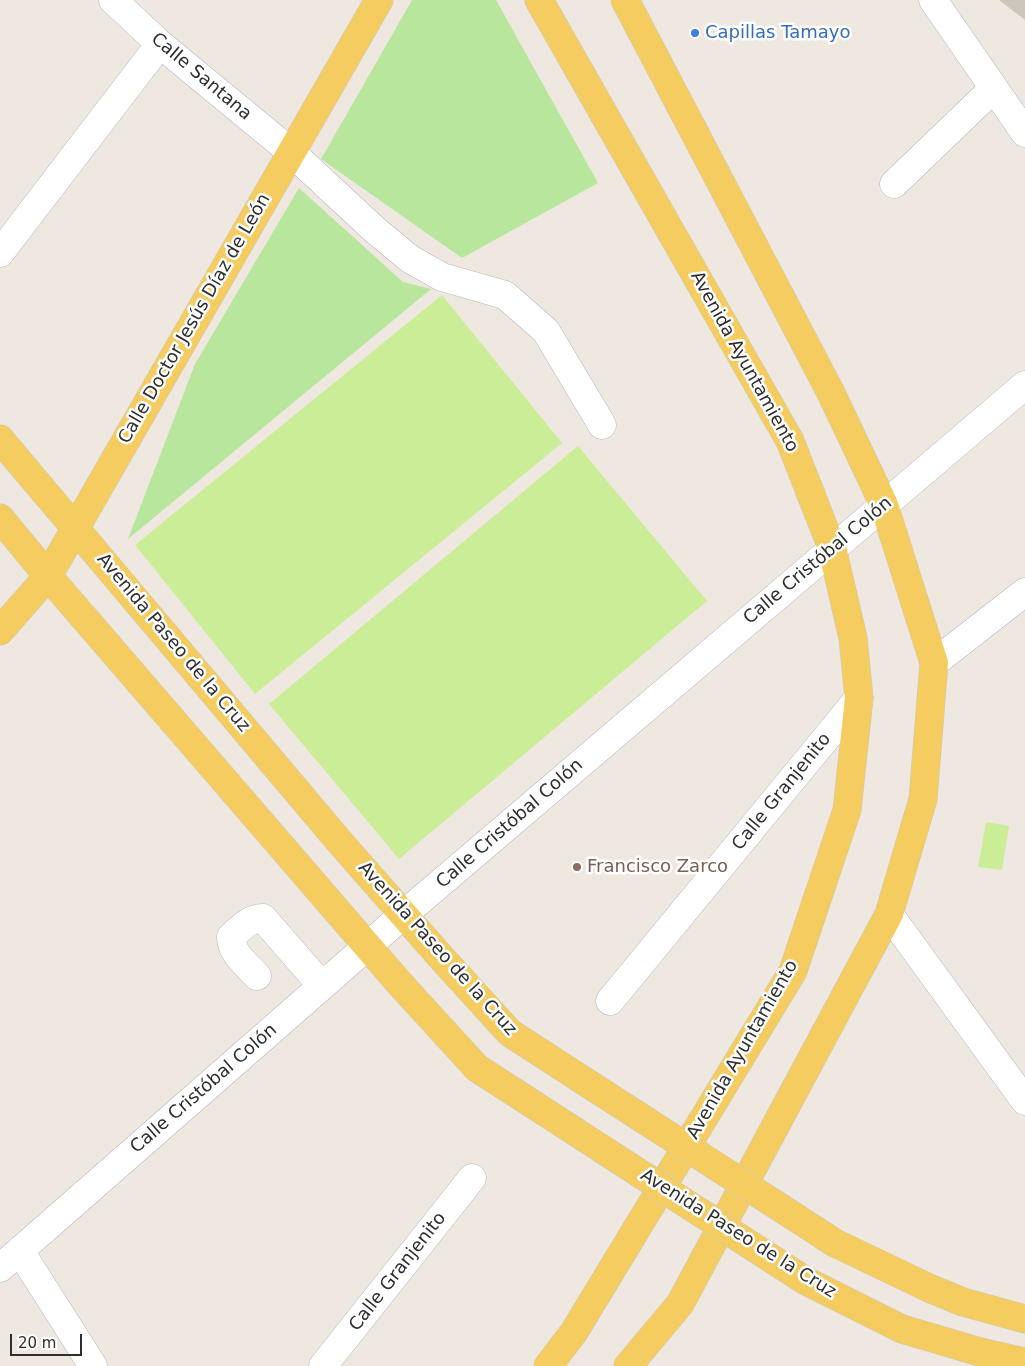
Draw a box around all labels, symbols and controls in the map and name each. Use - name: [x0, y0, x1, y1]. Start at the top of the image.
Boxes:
- place label: Capillas Tamayo: [705, 22, 850, 44]
- marker: Capillas Tamayo: [689, 27, 701, 39]
- street label: Calle Santana: [146, 29, 256, 125]
- street label: Calle Doctor Jesús Díaz de León: [114, 190, 276, 448]
- street label: Avenida Ayuntamiento: [685, 268, 803, 456]
- street label: Calle Cristóbal Colón: [739, 493, 897, 629]
- street label: Avenida Paseo de la Cruz: [92, 549, 254, 737]
- street label: Calle Granjenito: [728, 729, 836, 855]
- street label: Calle Cristóbal Colón: [432, 755, 588, 893]
- place label: Francisco Zarco: [587, 856, 728, 878]
- street label: Avenida Paseo de la Cruz: [353, 858, 521, 1040]
- marker: Francisco Zarco: [571, 861, 583, 873]
- street label: Avenida Ayuntamiento: [683, 957, 803, 1143]
- street label: Calle Cristóbal Colón: [126, 1020, 282, 1158]
- street label: Avenida Paseo de la Cruz: [636, 1165, 840, 1303]
- street label: Calle Granjenito: [345, 1208, 451, 1336]
- scale bar: [12, 1324, 85, 1356]
- text: 20 m: [18, 1334, 56, 1352]

